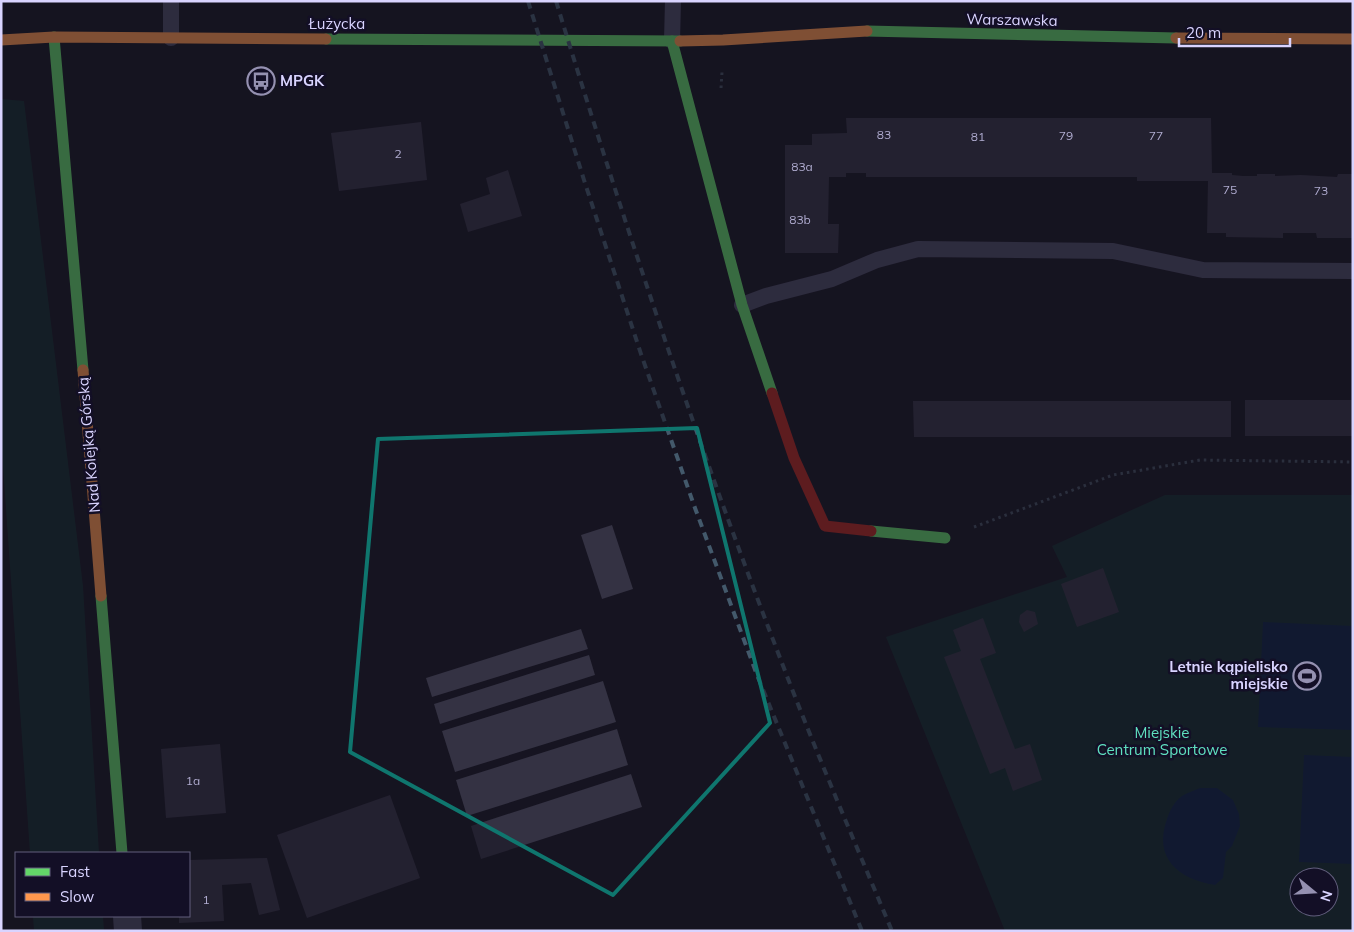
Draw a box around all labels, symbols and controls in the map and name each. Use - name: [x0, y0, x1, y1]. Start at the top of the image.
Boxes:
- street label: Warszawska: [966, 9, 1058, 30]
- street label: Łużycka: [308, 14, 365, 33]
- scale bar: [1179, 15, 1290, 47]
- text: 20 m: [1186, 23, 1221, 42]
- bus stop icon: MPGK: [246, 66, 276, 96]
- place label: MPGK: [280, 71, 325, 90]
- house number: 83: [877, 127, 891, 142]
- house number: 79: [1059, 128, 1073, 143]
- house number: 77: [1149, 128, 1163, 143]
- house number: 81: [971, 129, 985, 144]
- house number: 2: [394, 146, 402, 161]
- house number: 83a: [791, 159, 813, 174]
- house number: 75: [1223, 182, 1237, 197]
- house number: 73: [1314, 183, 1328, 198]
- house number: 83b: [789, 212, 811, 227]
- street label: Nad Kolejką Górską: [73, 377, 104, 514]
- place label: Letnie kąpielisko miejskie: [1169, 657, 1288, 693]
- sports icon: Letnie kąpielisko miejskie: [1292, 661, 1322, 691]
- park label: Miejskie Centrum Sportowe: [1097, 723, 1227, 759]
- house number: 1a: [186, 773, 200, 788]
- legend: [15, 852, 190, 917]
- text: Fast: [60, 862, 90, 881]
- north arrow: [1289, 867, 1339, 917]
- text: Slow: [60, 887, 94, 906]
- text: N: [1316, 888, 1337, 904]
- house number: 1: [202, 892, 210, 907]

